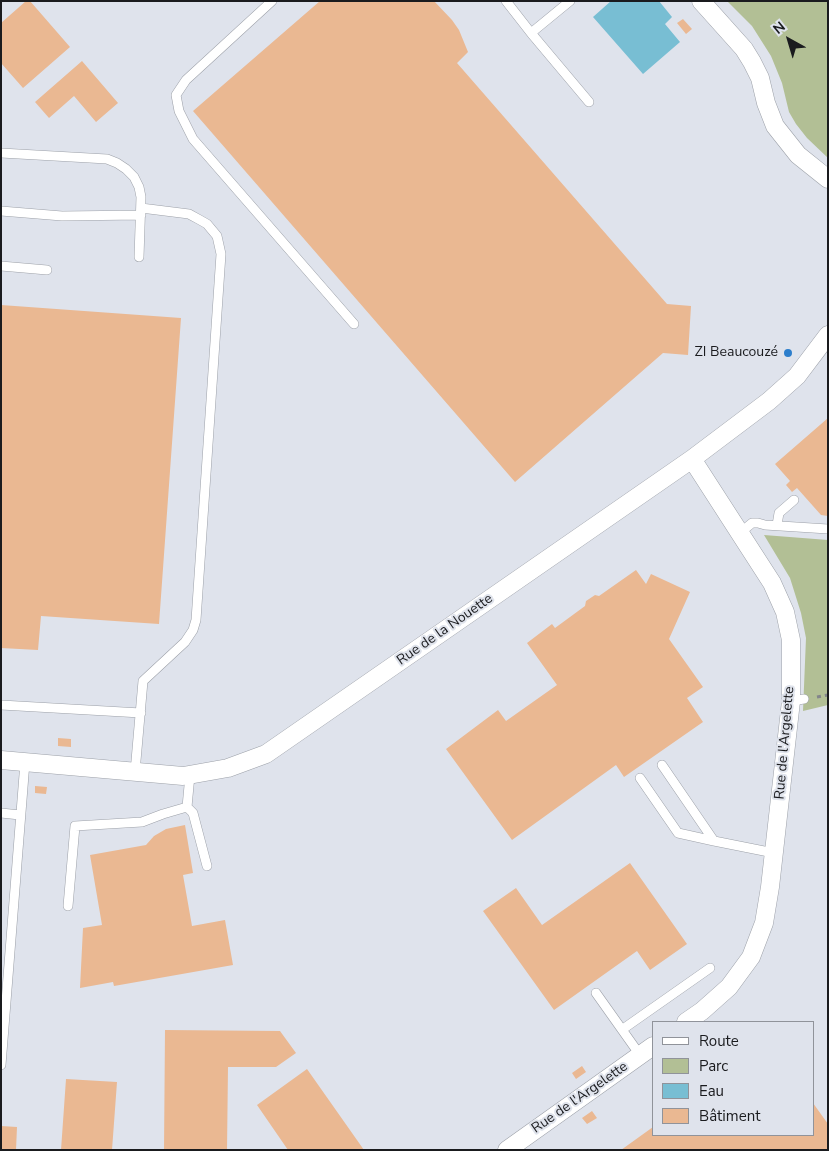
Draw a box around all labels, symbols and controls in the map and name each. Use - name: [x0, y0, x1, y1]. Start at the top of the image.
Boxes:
- north arrow: [764, 15, 814, 65]
- text: N: [769, 17, 789, 39]
- place label: ZI Beaucouzé: [695, 345, 778, 361]
- marker: ZI Beaucouzé: [782, 347, 794, 359]
- street label: Rue de la Nouette: [394, 591, 496, 669]
- street label: Rue de l'Argelette: [772, 686, 798, 800]
- legend: [652, 1021, 814, 1136]
- text: Route: [699, 1031, 739, 1051]
- text: Parc: [699, 1056, 728, 1076]
- street label: Rue de l'Argelette: [529, 1059, 631, 1137]
- text: Eau: [699, 1081, 724, 1101]
- text: Bâtiment: [699, 1106, 760, 1126]

